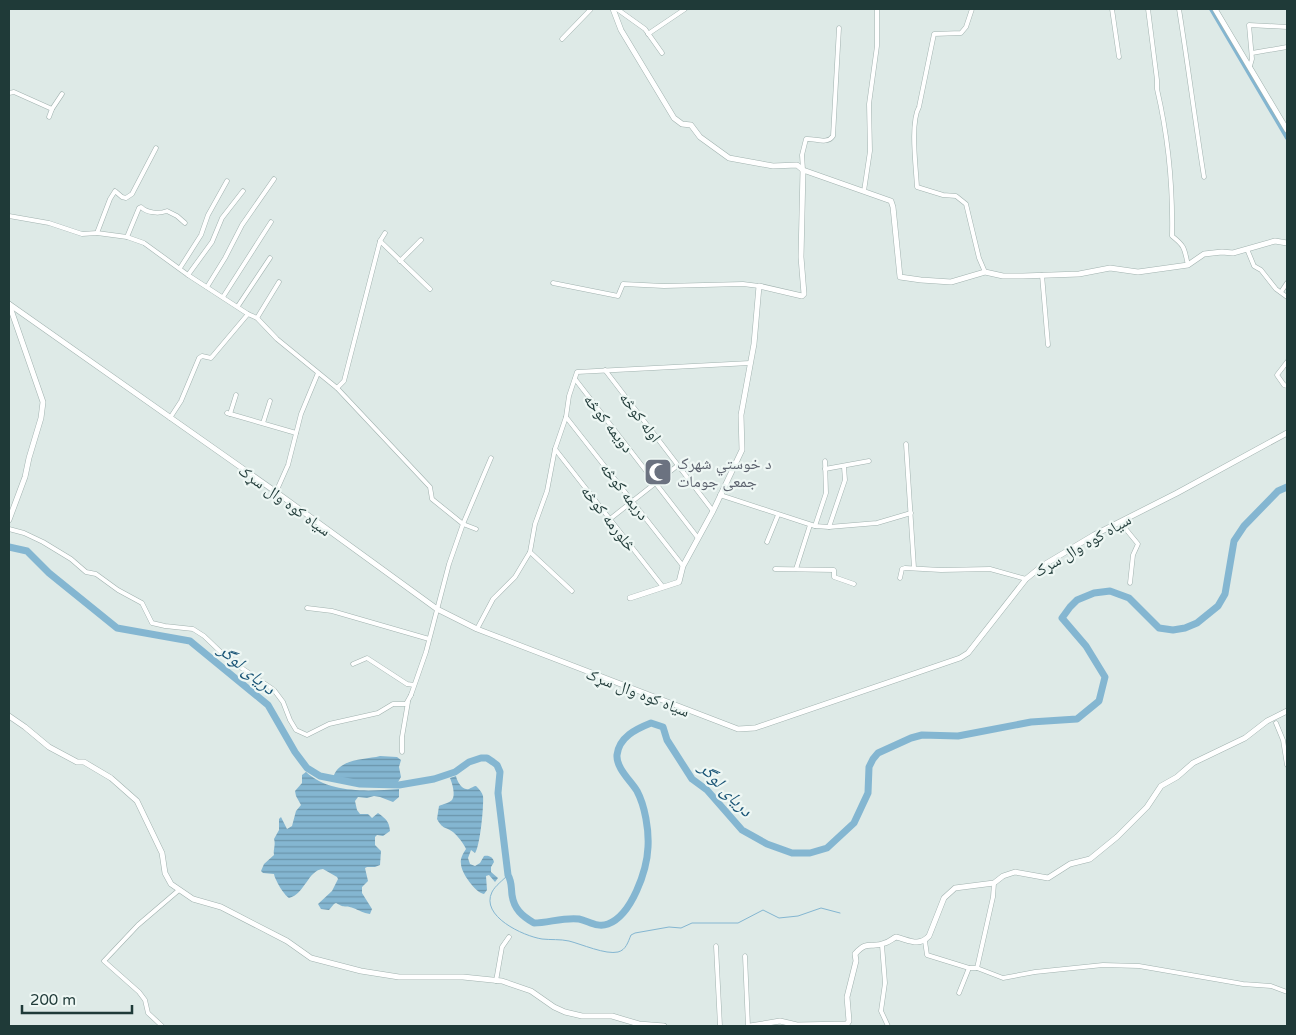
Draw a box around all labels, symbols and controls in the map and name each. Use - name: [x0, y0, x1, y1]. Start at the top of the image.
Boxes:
- street label: اوله کوڅه: [615, 389, 666, 447]
- street label: دویمه کوڅه: [579, 390, 637, 457]
- place label: د خوستي شهرک جمعی جومات: [677, 454, 772, 492]
- mosque icon: د خوستي شهرک جمعی جومات: [643, 457, 673, 487]
- street label: دریمه کوڅه: [595, 459, 653, 524]
- street label: سیاه کوه وال سړک: [234, 461, 335, 541]
- street label: څلورمه کوڅه: [576, 482, 640, 555]
- street label: سیاه کوه وال سړک: [1030, 510, 1135, 582]
- water label: دریای لوگر: [212, 637, 280, 700]
- street label: سیاه کوه وال سړک: [583, 664, 692, 722]
- water label: دریای لوگر: [693, 755, 758, 821]
- scale bar: [22, 982, 132, 1014]
- text: 200 m: [30, 991, 76, 1009]

